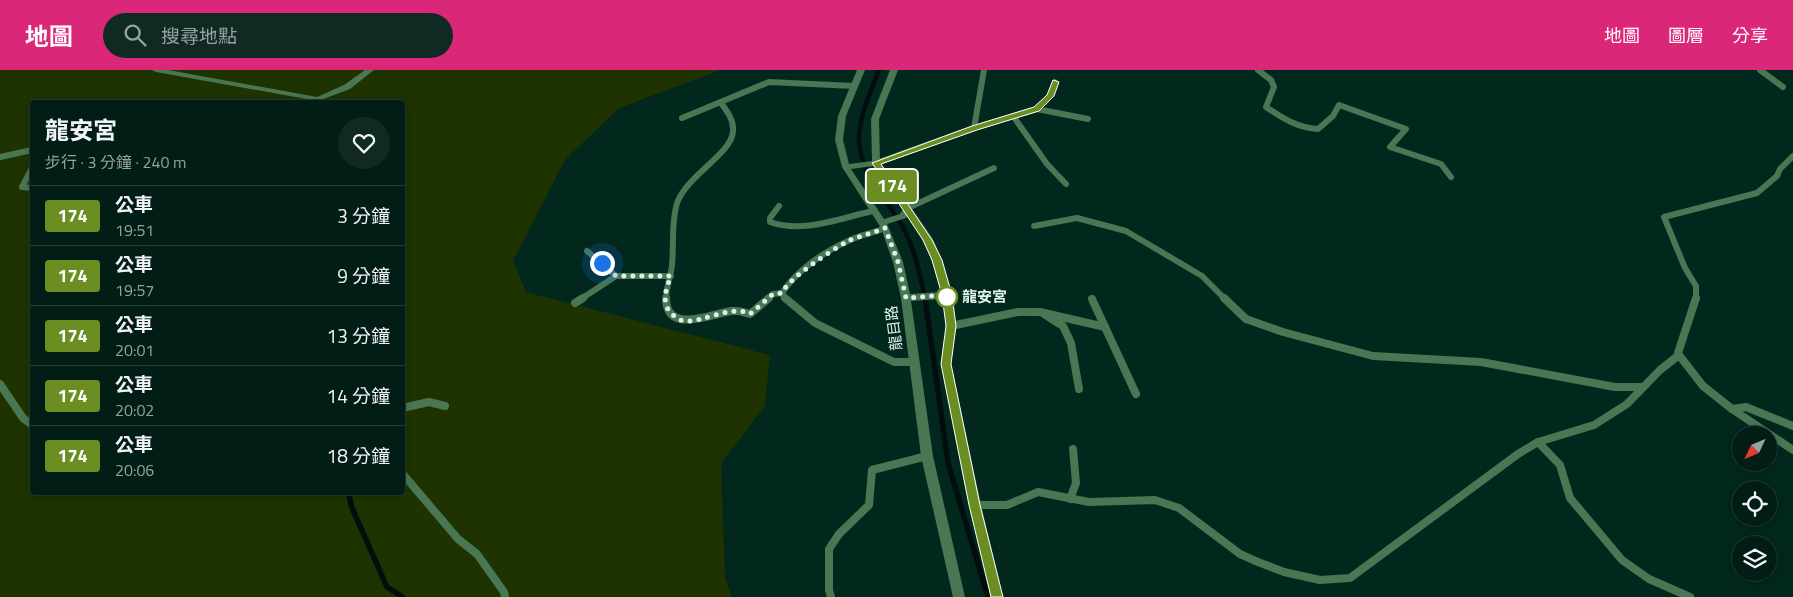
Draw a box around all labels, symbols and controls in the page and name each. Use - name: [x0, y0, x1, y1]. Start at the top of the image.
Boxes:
- search box: [103, 13, 453, 58]
- text: 地圖: [25, 18, 73, 54]
- icon: search: [121, 21, 149, 49]
- text: 搜尋地點: [161, 21, 237, 50]
- text: 地圖: [1604, 22, 1640, 49]
- text: 圖層: [1668, 22, 1704, 49]
- text: 分享: [1732, 22, 1768, 49]
- text: 龍安宮: [45, 112, 117, 148]
- button: heart: [338, 117, 390, 169]
- text: 步行 · 3 分鐘 · 240 m: [45, 150, 186, 174]
- line badge: 174: [863, 170, 921, 202]
- text: 174: [877, 172, 907, 199]
- text: 公車: [115, 189, 153, 218]
- text: 3 分鐘: [337, 201, 390, 230]
- text: 174: [57, 202, 88, 229]
- text: 19:51: [115, 218, 154, 242]
- text: 公車: [115, 249, 153, 278]
- your location: [590, 251, 615, 276]
- text: 9 分鐘: [337, 261, 390, 290]
- text: 174: [57, 262, 88, 289]
- text: 19:57: [115, 278, 154, 302]
- place label: 龍安宮: [962, 285, 1007, 308]
- marker: 龍安宮: [936, 286, 958, 308]
- street label: 龍目路: [879, 304, 908, 352]
- text: 公車: [115, 309, 153, 338]
- text: 13 分鐘: [327, 321, 390, 350]
- text: 174: [57, 322, 88, 349]
- text: 20:01: [115, 338, 154, 362]
- text: 公車: [115, 369, 153, 398]
- text: 14 分鐘: [327, 381, 390, 410]
- text: 174: [57, 382, 88, 409]
- text: 20:02: [115, 398, 154, 422]
- north arrow: [1732, 426, 1778, 471]
- map controls: [1732, 426, 1777, 581]
- text: 公車: [115, 429, 153, 458]
- text: 18 分鐘: [327, 441, 390, 470]
- text: 174: [57, 442, 88, 469]
- text: 20:06: [115, 458, 154, 482]
- button: locate: [1732, 481, 1777, 526]
- button: layers: [1732, 536, 1777, 581]

